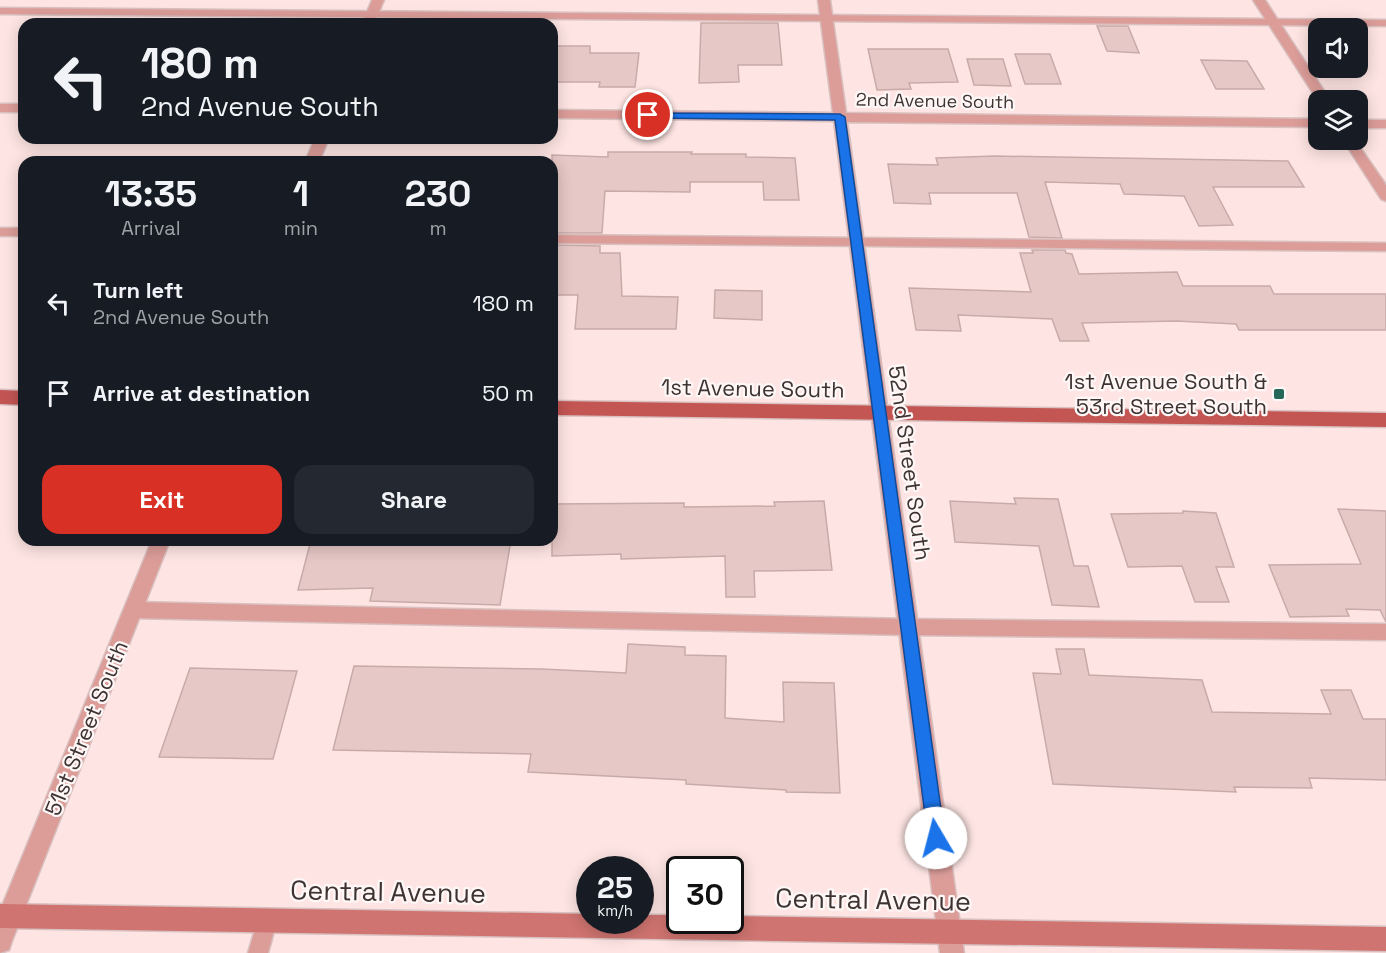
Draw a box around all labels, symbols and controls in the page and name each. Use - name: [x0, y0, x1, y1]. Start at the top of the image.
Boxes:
- map controls: [1308, 18, 1368, 150]
- button: sound: [1308, 18, 1368, 78]
- text: 180 m: [141, 37, 259, 90]
- icon: left: [42, 42, 120, 120]
- street label: 2nd Avenue South: [856, 88, 1014, 113]
- text: 2nd Avenue South: [141, 89, 379, 124]
- pin: [622, 89, 673, 140]
- button: layers: [1308, 90, 1368, 150]
- icon: arrive: [631, 98, 664, 131]
- text: 13:35: [105, 171, 197, 217]
- text: 1: [293, 171, 309, 217]
- text: 230: [405, 171, 471, 217]
- text: Arrival: [121, 215, 181, 241]
- text: min: [284, 215, 318, 241]
- text: m: [429, 215, 447, 241]
- text: Turn left: [93, 276, 183, 304]
- icon: left: [42, 287, 75, 320]
- text: 180 m: [472, 289, 534, 317]
- text: 2nd Avenue South: [93, 304, 269, 330]
- street label: 52nd Street South: [882, 364, 938, 562]
- place label: 1st Avenue South & 53rd Street South: [1065, 367, 1267, 420]
- street label: 1st Avenue South: [661, 372, 845, 404]
- icon: arrive: [42, 377, 75, 410]
- text: Arrive at destination: [93, 379, 310, 407]
- text: 50 m: [482, 379, 534, 407]
- marker: 1st Avenue South & 53rd Street South: [1272, 387, 1286, 401]
- button: Exit: [42, 465, 282, 534]
- button: Share: [294, 465, 534, 534]
- street label: 51st Street South: [38, 636, 134, 820]
- position arrow: [904, 806, 968, 870]
- speed limit sign: 30: [666, 856, 744, 934]
- text: 25: [597, 868, 633, 907]
- street label: Central Avenue: [290, 872, 486, 911]
- street label: Central Avenue: [775, 880, 971, 919]
- text: km/h: [597, 901, 633, 920]

